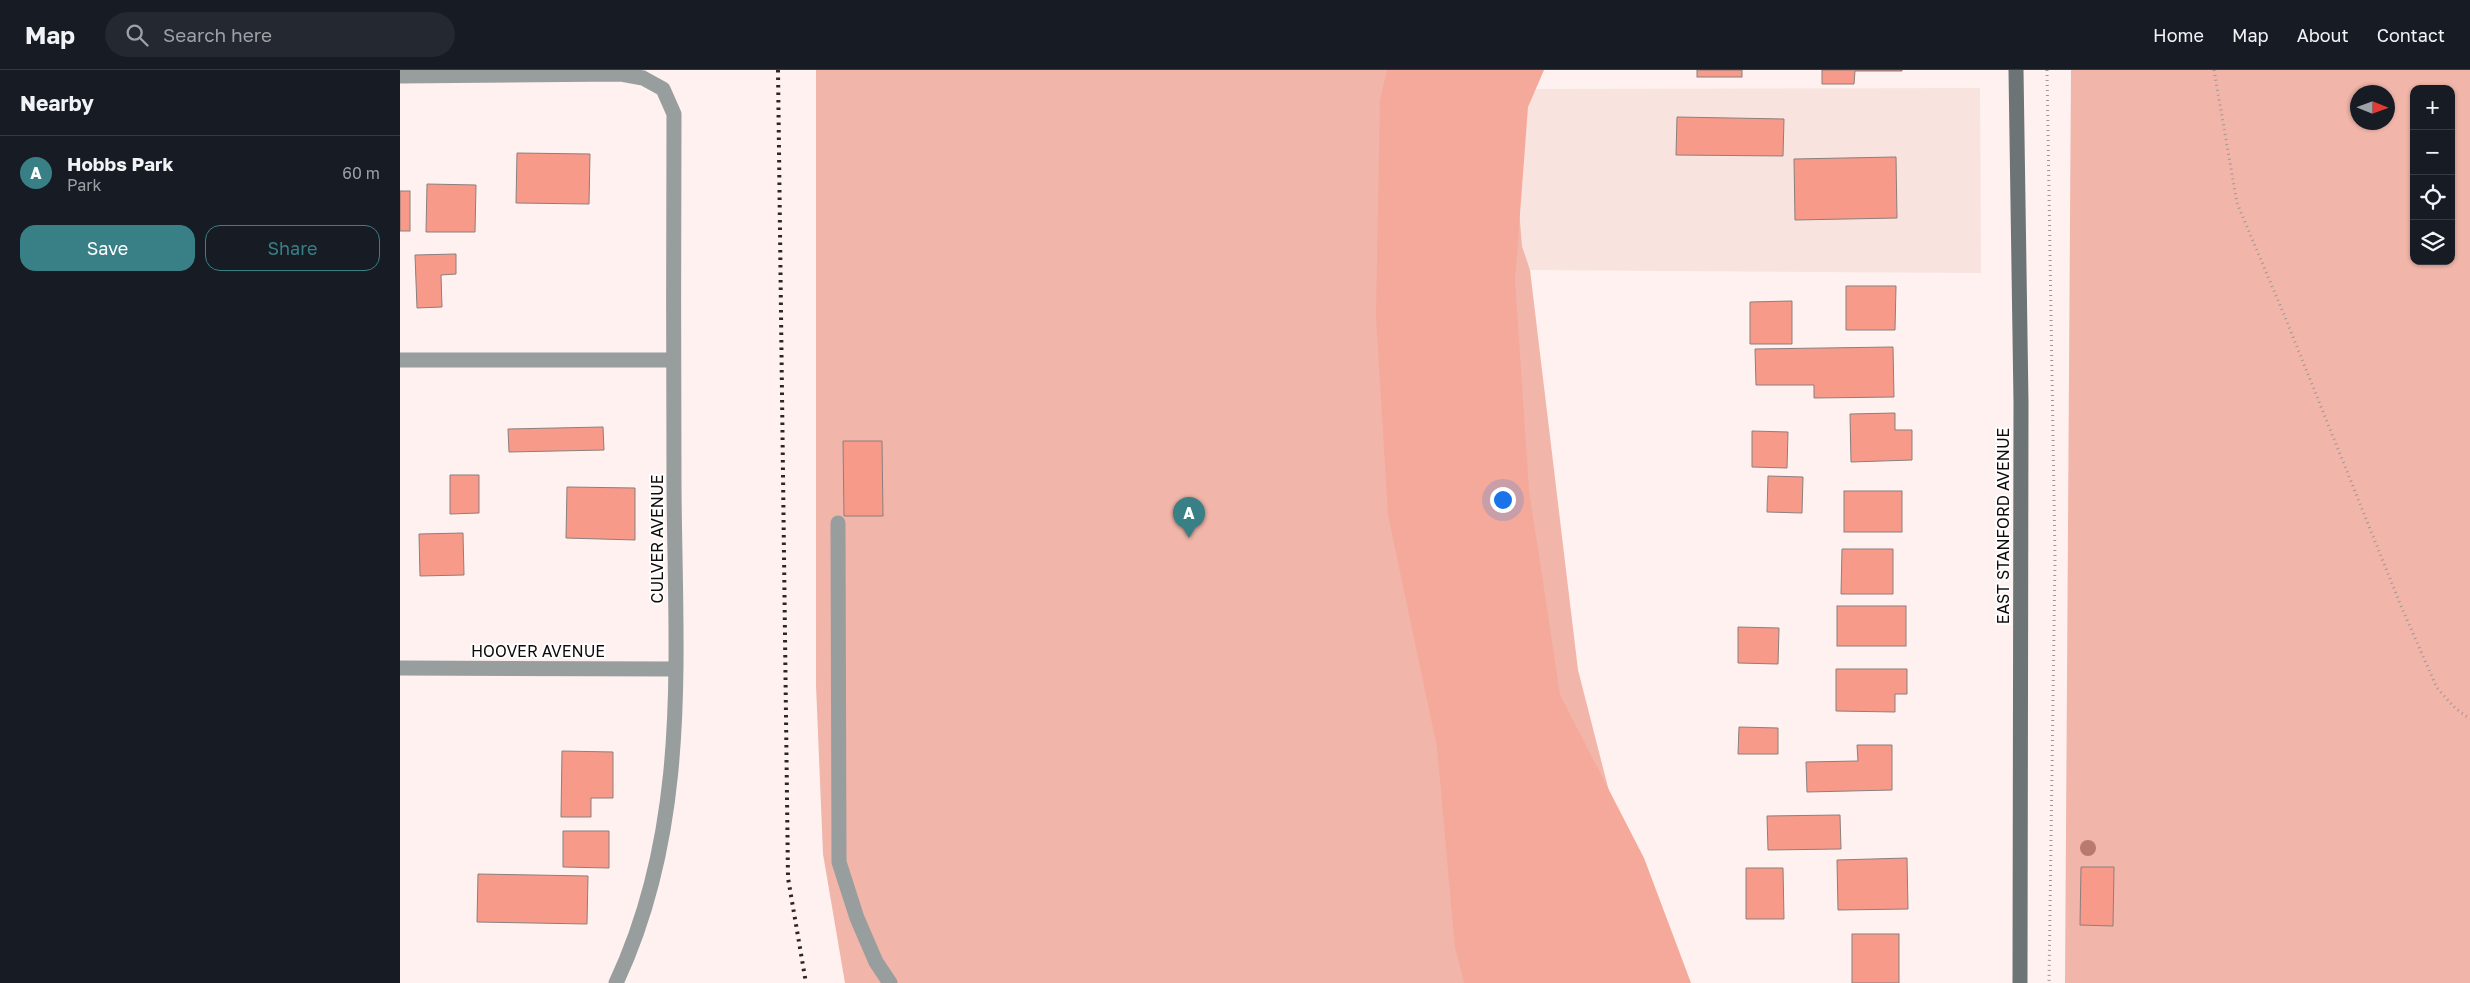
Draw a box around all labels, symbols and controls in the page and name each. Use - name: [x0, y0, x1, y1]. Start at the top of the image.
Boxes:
- search box: [105, 12, 455, 57]
- text: Map: [25, 20, 75, 49]
- icon: search: [123, 21, 151, 49]
- text: Search here: [163, 23, 272, 46]
- text: Home: [2153, 24, 2204, 46]
- text: Map: [2232, 24, 2269, 46]
- text: About: [2297, 24, 2349, 46]
- text: Contact: [2377, 24, 2445, 46]
- north arrow: [2350, 85, 2395, 130]
- map controls: [2410, 85, 2455, 265]
- button: +: [2410, 85, 2455, 130]
- text: Nearby: [20, 90, 94, 116]
- button: −: [2410, 130, 2455, 175]
- text: Hobbs Park: [67, 152, 174, 175]
- text: A: [30, 163, 42, 183]
- text: 60 m: [342, 163, 380, 183]
- text: Park: [67, 175, 102, 195]
- button: locate: [2410, 175, 2455, 220]
- button: layers: [2410, 220, 2455, 265]
- button: Save: [20, 225, 195, 271]
- button: Share: [205, 225, 380, 271]
- street label: EAST STANFORD AVENUE: [1993, 428, 2013, 624]
- street label: CULVER AVENUE: [647, 475, 667, 603]
- your location: [1490, 487, 1516, 513]
- pin: A: [1173, 497, 1205, 538]
- street label: HOOVER AVENUE: [471, 641, 605, 661]

